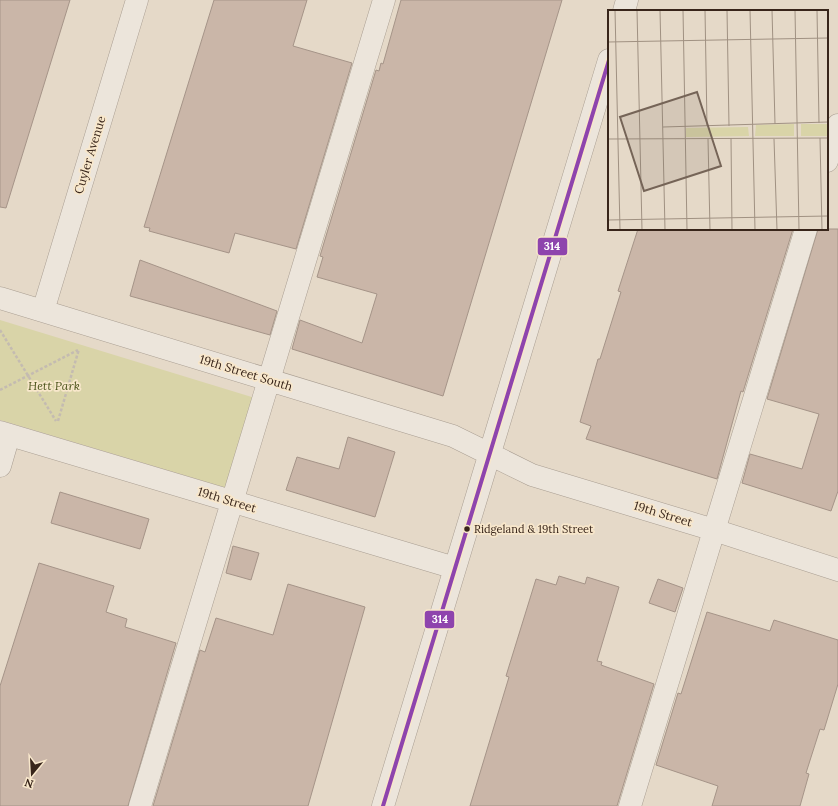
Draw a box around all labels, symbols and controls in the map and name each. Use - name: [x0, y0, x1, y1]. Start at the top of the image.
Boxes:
- inset map: [608, 10, 828, 230]
- street label: Cuyler Avenue: [71, 114, 109, 196]
- line badge: 314: [537, 237, 568, 256]
- text: 314: [544, 239, 560, 253]
- street label: 19th Street South: [198, 351, 294, 394]
- park label: Hett Park: [28, 378, 80, 393]
- street label: 19th Street: [196, 484, 259, 516]
- street label: 19th Street: [632, 498, 695, 530]
- place label: Ridgeland & 19th Street: [474, 522, 594, 536]
- marker: Ridgeland & 19th Street: [462, 524, 472, 534]
- line badge: 314: [424, 610, 455, 629]
- text: 314: [432, 612, 448, 626]
- north arrow: [12, 754, 52, 794]
- text: N: [22, 775, 35, 791]

